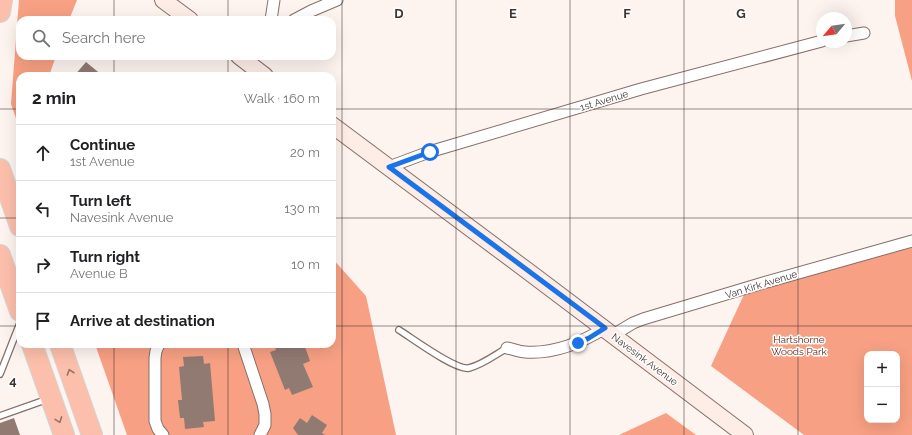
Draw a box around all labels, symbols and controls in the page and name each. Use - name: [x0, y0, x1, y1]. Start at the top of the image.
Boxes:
- text: D: [394, 6, 404, 21]
- text: E: [509, 6, 517, 21]
- text: F: [623, 6, 631, 21]
- text: G: [736, 6, 746, 21]
- north arrow: [816, 12, 852, 48]
- search box: [16, 16, 336, 60]
- icon: search: [30, 27, 52, 49]
- text: Search here: [62, 29, 145, 47]
- text: 2 min: [32, 88, 76, 108]
- street label: 1st Avenue: [579, 88, 630, 113]
- text: Walk · 160 m: [244, 91, 320, 106]
- text: Continue: [70, 136, 135, 154]
- icon: ahead: [32, 142, 54, 164]
- route start: [421, 143, 439, 161]
- text: 20 m: [290, 145, 320, 160]
- text: 1st Avenue: [70, 154, 135, 169]
- text: Turn left: [70, 192, 131, 210]
- icon: left: [32, 198, 54, 220]
- text: 130 m: [284, 201, 320, 216]
- text: Navesink Avenue: [70, 210, 173, 225]
- text: Turn right: [70, 248, 140, 266]
- icon: right: [32, 254, 54, 276]
- text: 10 m: [291, 257, 320, 272]
- text: Avenue B: [70, 266, 128, 281]
- street label: Van Kirk Avenue: [724, 268, 799, 301]
- icon: arrive: [32, 310, 54, 332]
- text: Arrive at destination: [70, 312, 215, 330]
- street label: Navesink Avenue: [610, 331, 680, 388]
- route end: [569, 334, 587, 352]
- park label: Hartshorne Woods Park: [771, 334, 828, 357]
- map controls: [864, 351, 900, 423]
- button: +: [864, 351, 900, 387]
- one-way arrow: [66, 368, 75, 375]
- text: 4: [9, 373, 17, 388]
- button: −: [864, 387, 900, 423]
- one-way arrow: [54, 417, 62, 424]

